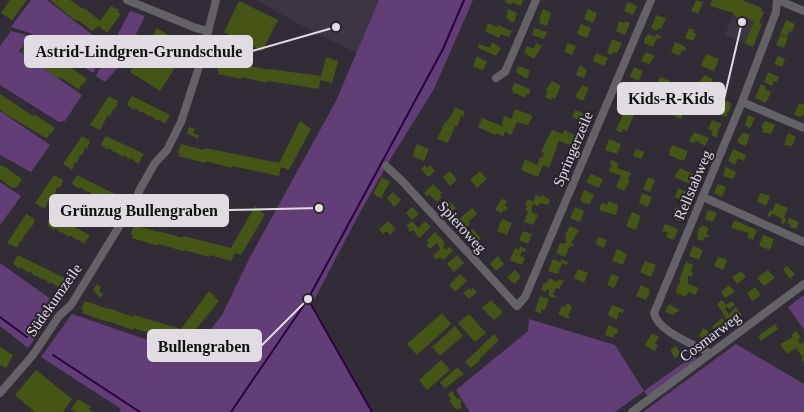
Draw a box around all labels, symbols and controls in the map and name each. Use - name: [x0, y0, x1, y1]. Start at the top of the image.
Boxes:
- callout: Astrid-Lindgren-Grundschule: [25, 36, 252, 67]
- text: Astrid-Lindgren-Grundschule: [36, 43, 242, 61]
- callout: Kids-R-Kids: [618, 83, 724, 114]
- text: Kids-R-Kids: [628, 90, 714, 107]
- street label: Springerzeile: [550, 109, 596, 189]
- street label: Rellstabweg: [671, 147, 715, 222]
- callout: Grünzug Bullengraben: [50, 195, 228, 226]
- street label: Spieroweg: [435, 198, 490, 257]
- text: Grünzug Bullengraben: [60, 202, 218, 220]
- street label: Südekumzeile: [23, 260, 85, 339]
- street label: Cosmarweg: [677, 309, 744, 365]
- callout: Bullengraben: [148, 330, 261, 361]
- text: Bullengraben: [158, 338, 250, 356]

